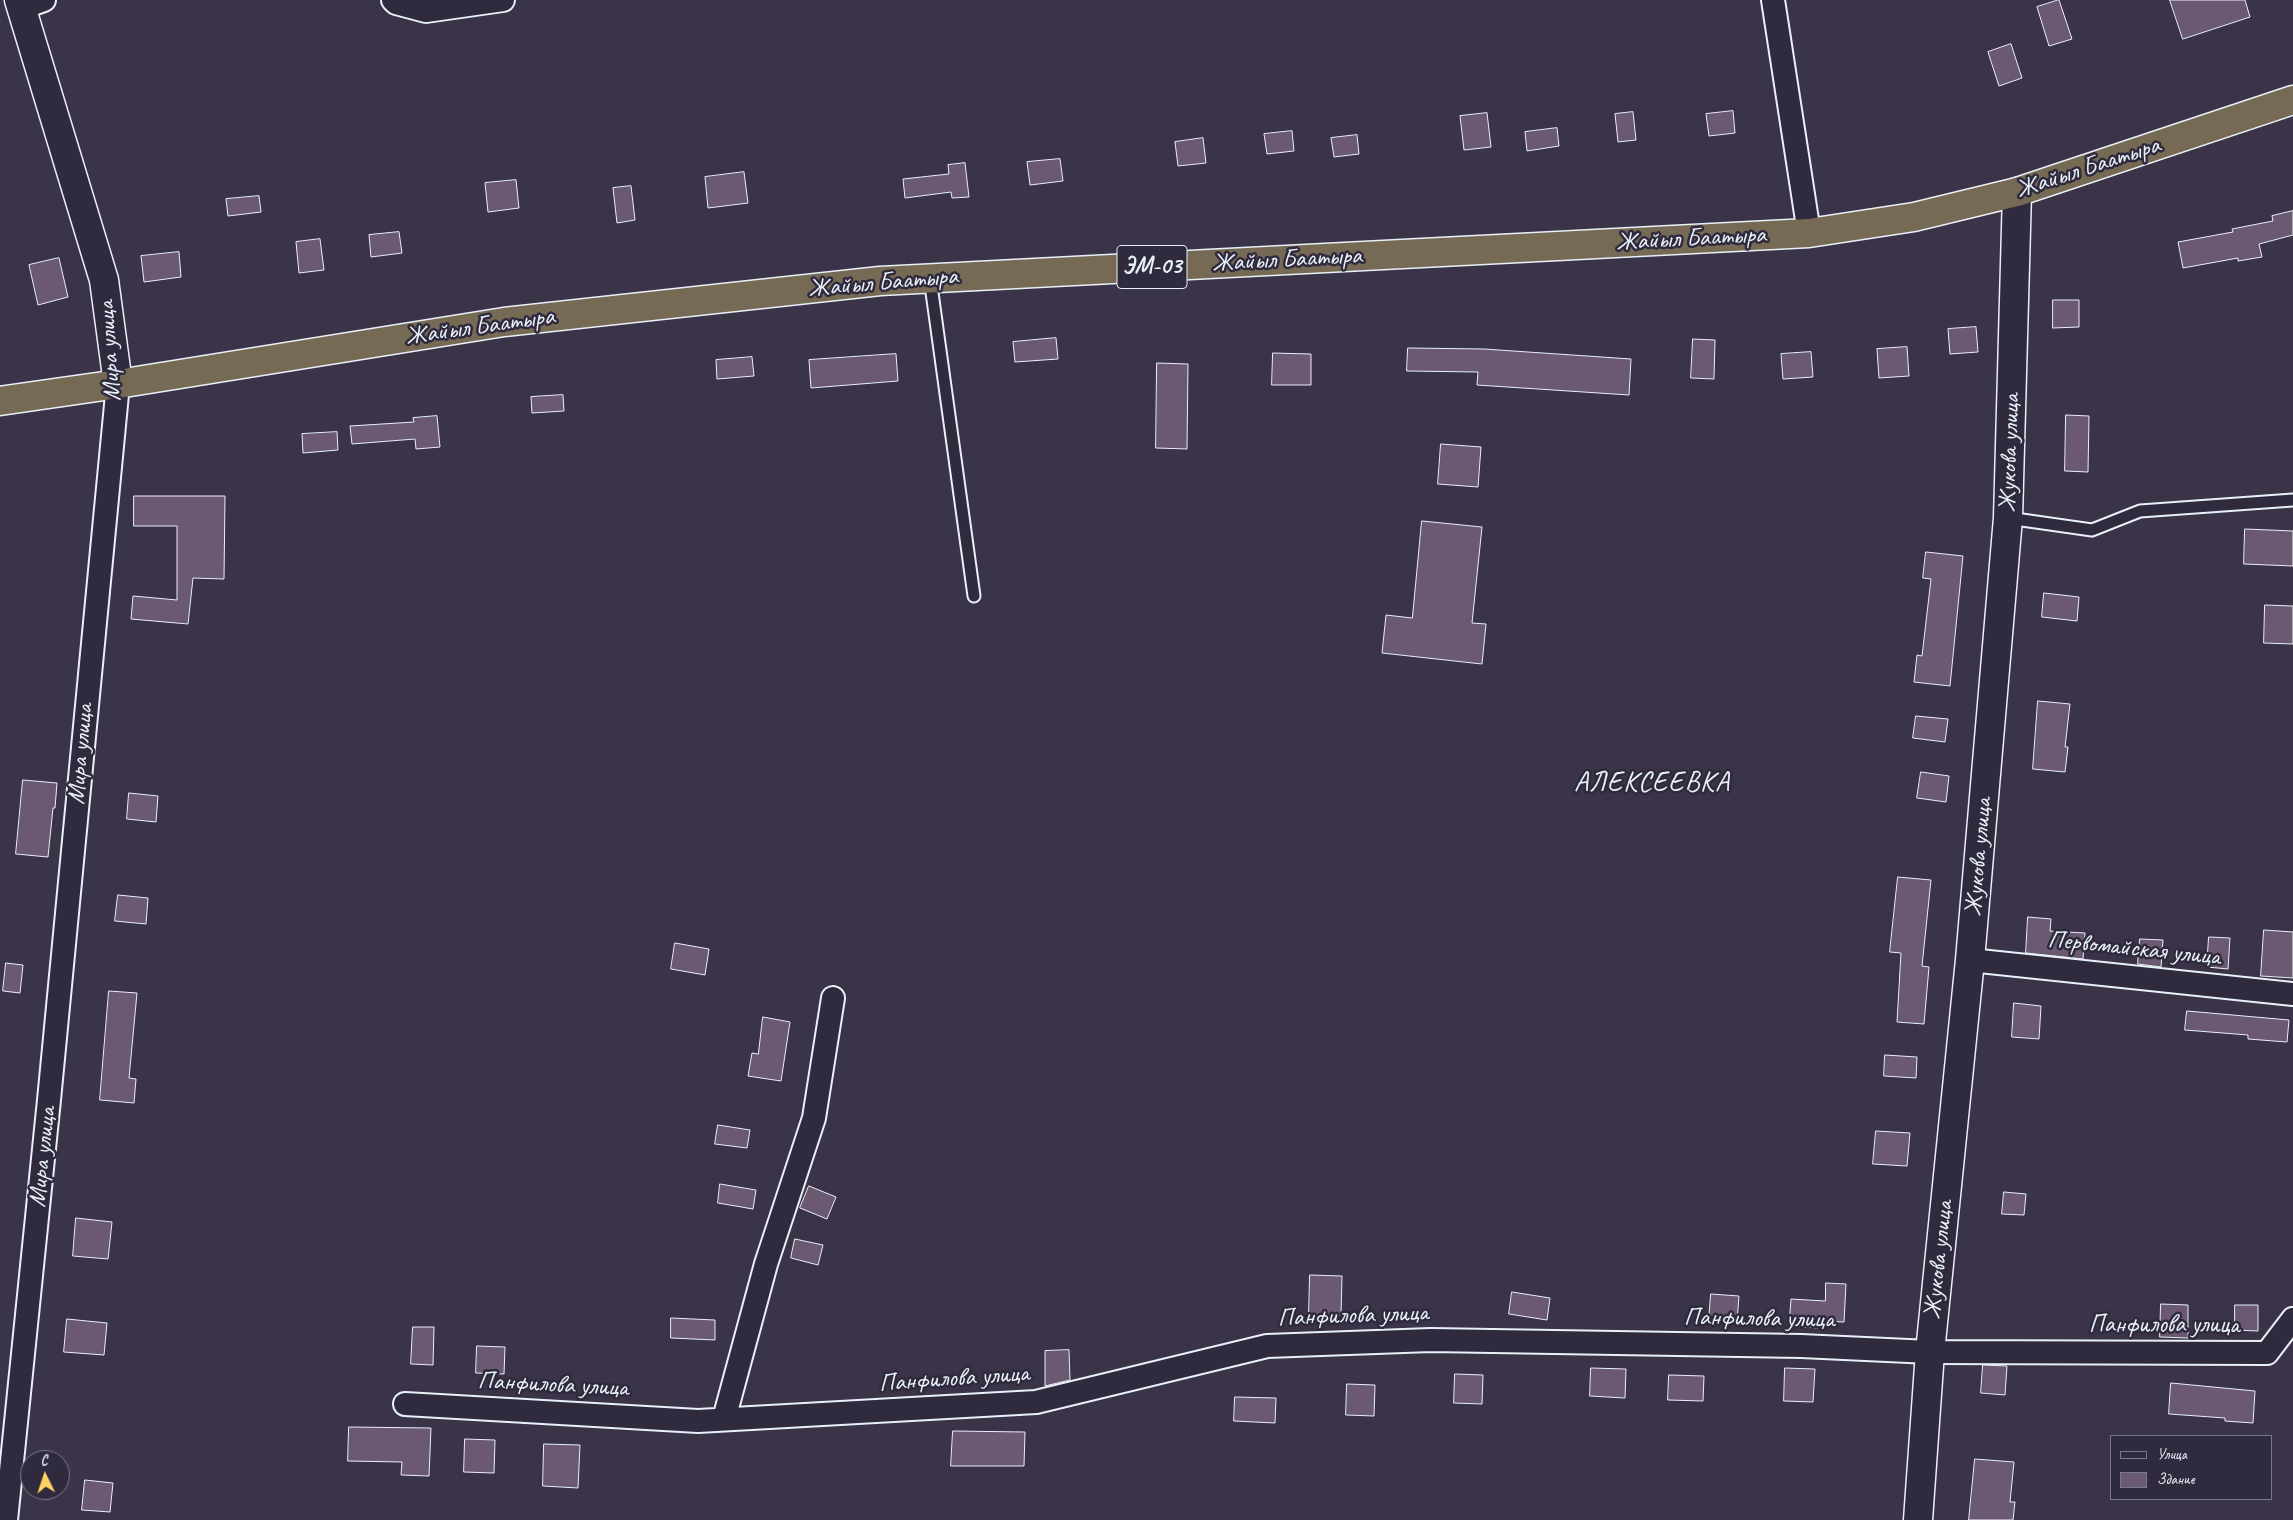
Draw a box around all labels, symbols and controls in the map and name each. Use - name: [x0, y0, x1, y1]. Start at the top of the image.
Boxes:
- street label: Жайыл Баатыра: [2012, 131, 2164, 205]
- street label: Жайыл Баатыра: [1615, 220, 1767, 258]
- street label: Жайыл Баатыра: [1211, 241, 1363, 279]
- road number: ЭМ-03: [1117, 246, 1187, 288]
- street label: Жайыл Баатыра: [807, 262, 959, 304]
- street label: Мира улица: [92, 300, 128, 402]
- street label: Жайыл Баатыра: [404, 302, 556, 352]
- street label: Жукова улица: [1993, 393, 2027, 513]
- street label: Мира улица: [62, 703, 100, 805]
- district label: АЛЕКСЕЕВКА: [1572, 767, 1732, 801]
- street label: Жукова улица: [1959, 797, 1999, 917]
- street label: Первомайская улица: [2046, 925, 2222, 973]
- street label: Мира улица: [23, 1105, 63, 1209]
- street label: Жукова улица: [1918, 1199, 1960, 1321]
- street label: Панфилова улица: [1277, 1298, 1429, 1334]
- street label: Панфилова улица: [1683, 1303, 1835, 1335]
- street label: Панфилова улица: [2089, 1310, 2239, 1340]
- street label: Панфилова улица: [878, 1359, 1030, 1399]
- street label: Панфилова улица: [477, 1366, 629, 1404]
- legend: [2110, 1435, 2273, 1500]
- text: Улица: [2157, 1445, 2187, 1464]
- north arrow: [20, 1450, 70, 1500]
- text: С: [40, 1452, 48, 1469]
- text: Здание: [2157, 1470, 2195, 1489]

